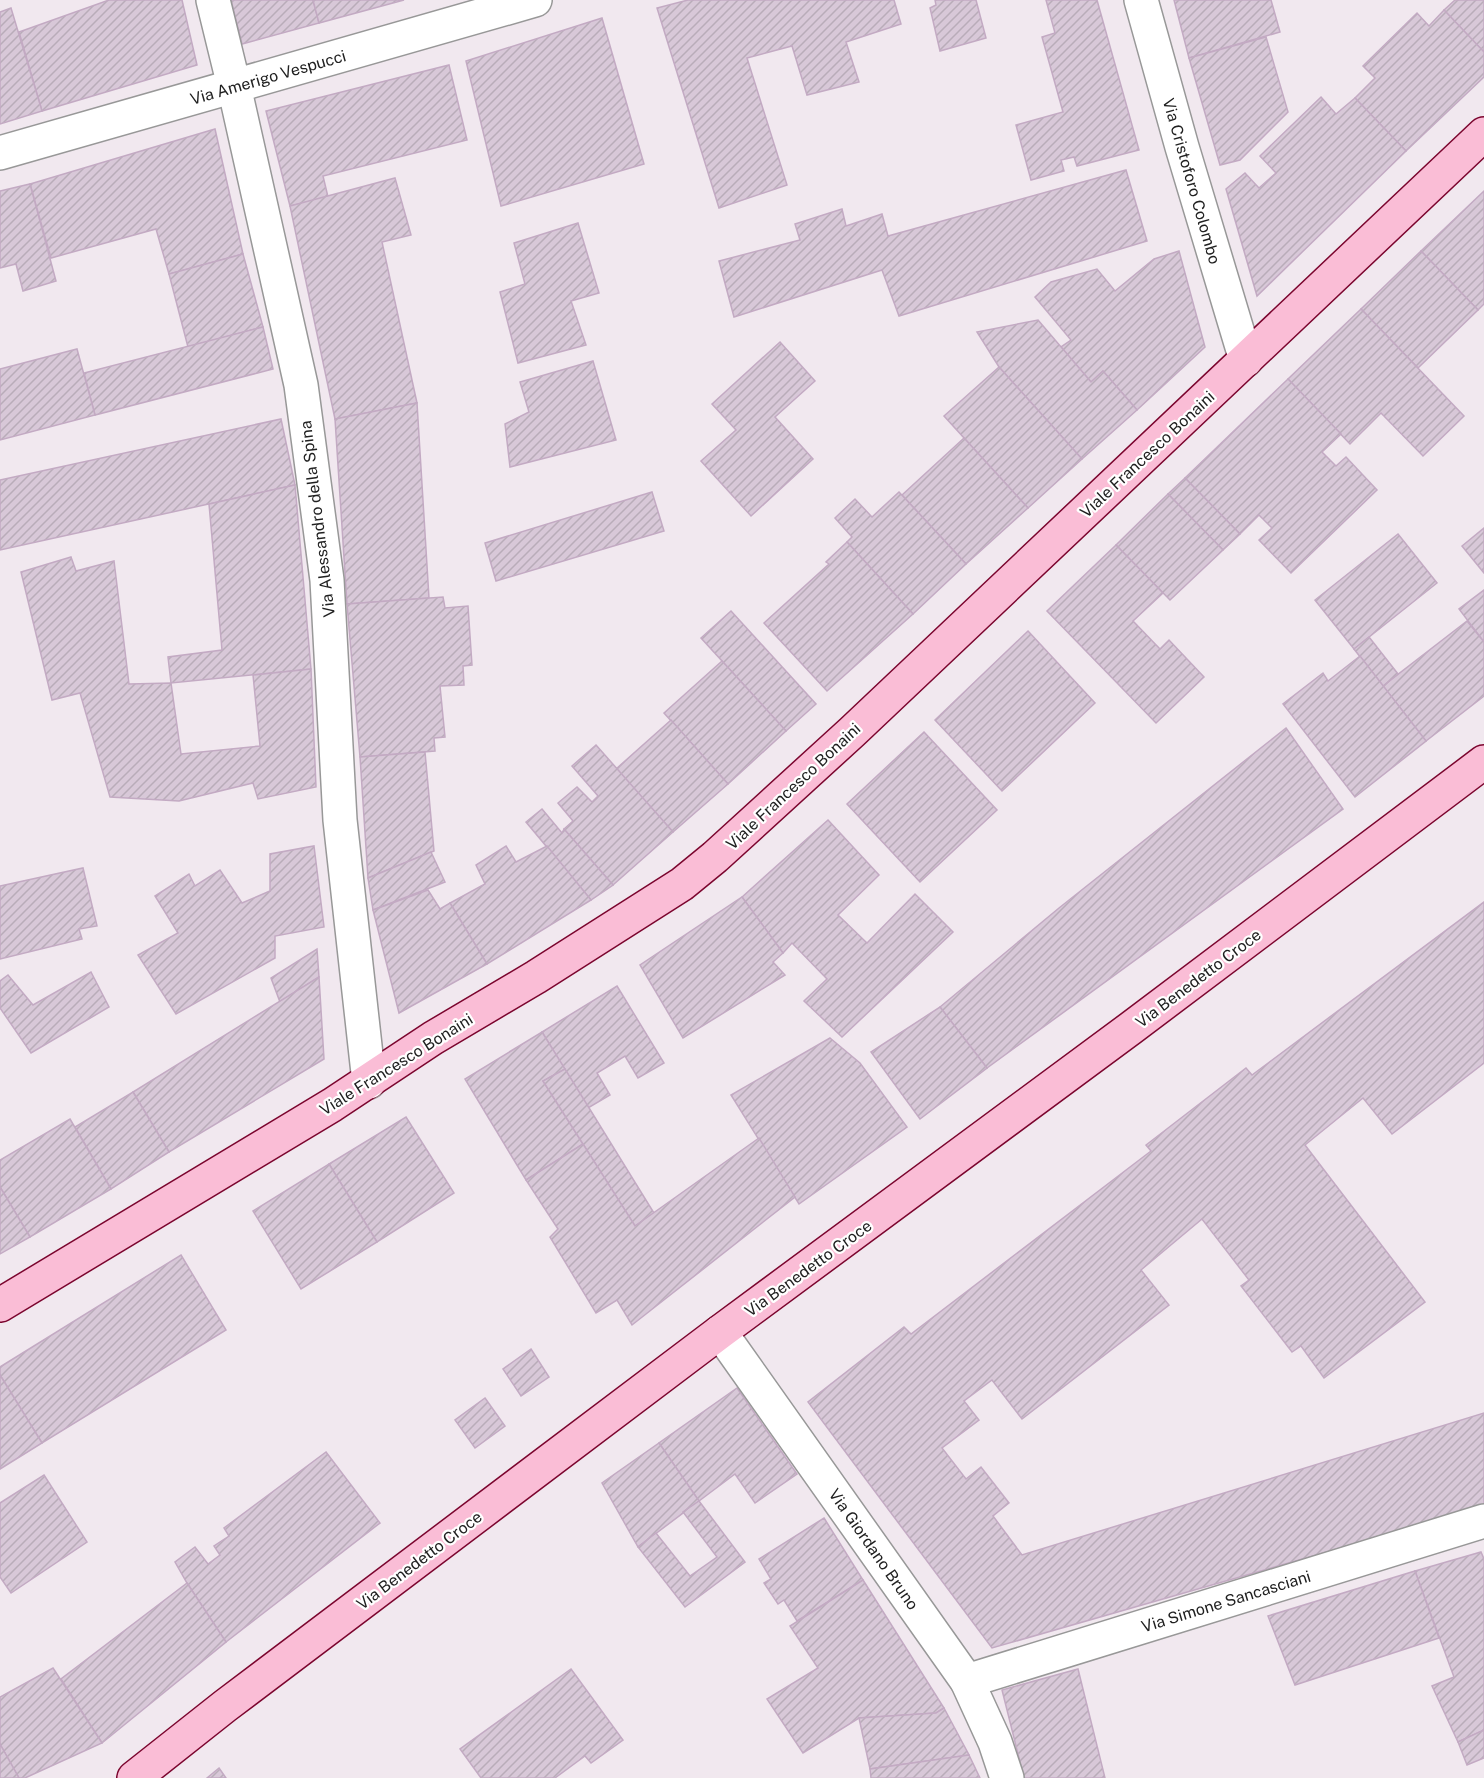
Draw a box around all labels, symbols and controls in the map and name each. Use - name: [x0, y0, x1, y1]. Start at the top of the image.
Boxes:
- street label: Via Amerigo Vespucci: [188, 46, 348, 109]
- street label: Via Cristoforo Colombo: [1159, 96, 1224, 266]
- street label: Viale Francesco Bonaini: [1076, 387, 1218, 522]
- street label: Via Alessandro della Spina: [296, 420, 339, 618]
- street label: Viale Francesco Bonaini: [722, 719, 864, 854]
- street label: Via Benedetto Croce: [1132, 925, 1265, 1032]
- street label: Viale Francesco Bonaini: [316, 1010, 476, 1119]
- street label: Via Benedetto Croce: [741, 1216, 875, 1321]
- street label: Via Giordano Bruno: [825, 1485, 923, 1613]
- street label: Via Benedetto Croce: [353, 1507, 486, 1614]
- street label: Via Simone Sancasciani: [1139, 1567, 1313, 1636]

